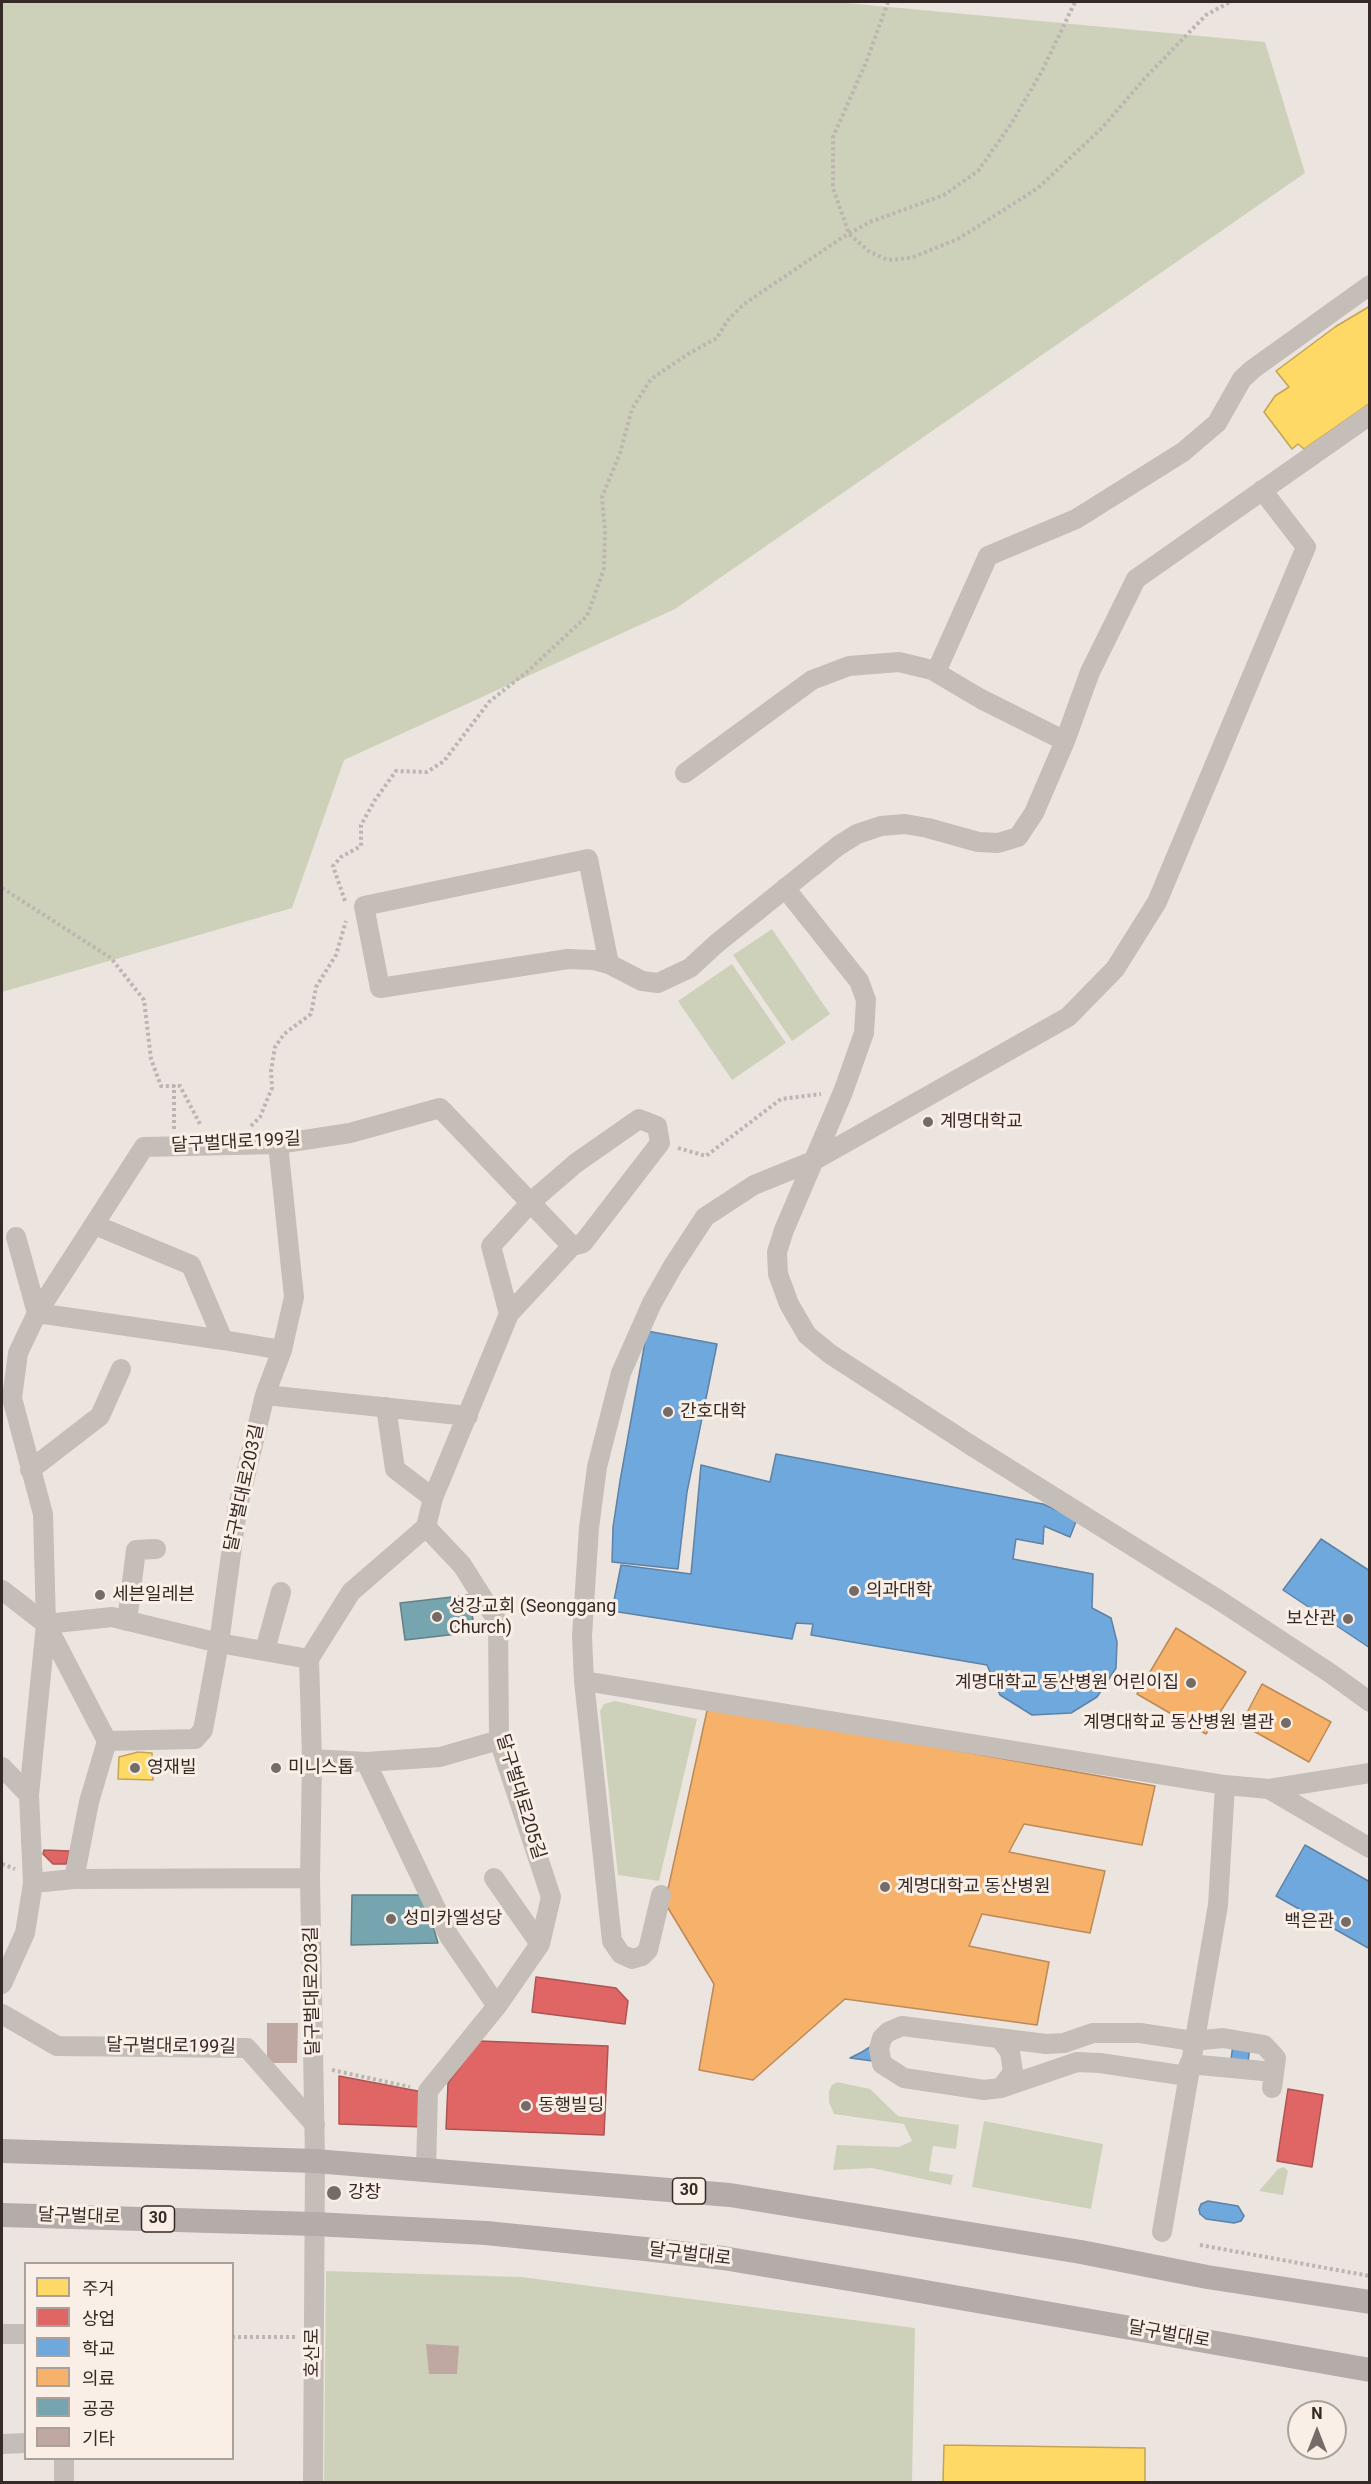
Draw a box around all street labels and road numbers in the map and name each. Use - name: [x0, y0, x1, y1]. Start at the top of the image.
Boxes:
- street label: 달구벌대로199길: [171, 1129, 301, 1157]
- street label: 달구벌대로203길: [221, 1422, 269, 1554]
- street label: 달구벌대로205길: [491, 1732, 549, 1862]
- street label: 달구벌대로203길: [301, 1926, 325, 2056]
- street label: 달구벌대로199길: [106, 2035, 236, 2059]
- road number: 30: [672, 2178, 706, 2204]
- street label: 달구벌대로: [37, 2205, 121, 2229]
- road number: 30: [142, 2206, 174, 2232]
- street label: 달구벌대로: [648, 2239, 732, 2271]
- street label: 달구벌대로: [1126, 2317, 1212, 2353]
- street label: 호산로: [302, 2328, 324, 2378]

